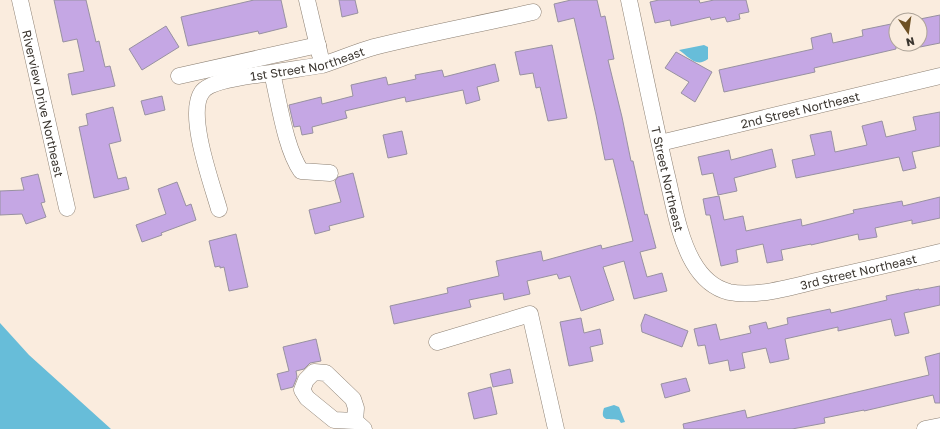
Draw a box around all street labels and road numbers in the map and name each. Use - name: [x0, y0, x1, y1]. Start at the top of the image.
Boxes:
- street label: Riverview Drive Northeast: [19, 28, 67, 179]
- street label: 1st Street Northeast: [249, 43, 366, 83]
- street label: 2nd Street Northeast: [739, 88, 861, 131]
- street label: T Street Northeast: [649, 125, 687, 233]
- street label: 3rd Street Northeast: [799, 250, 918, 292]

